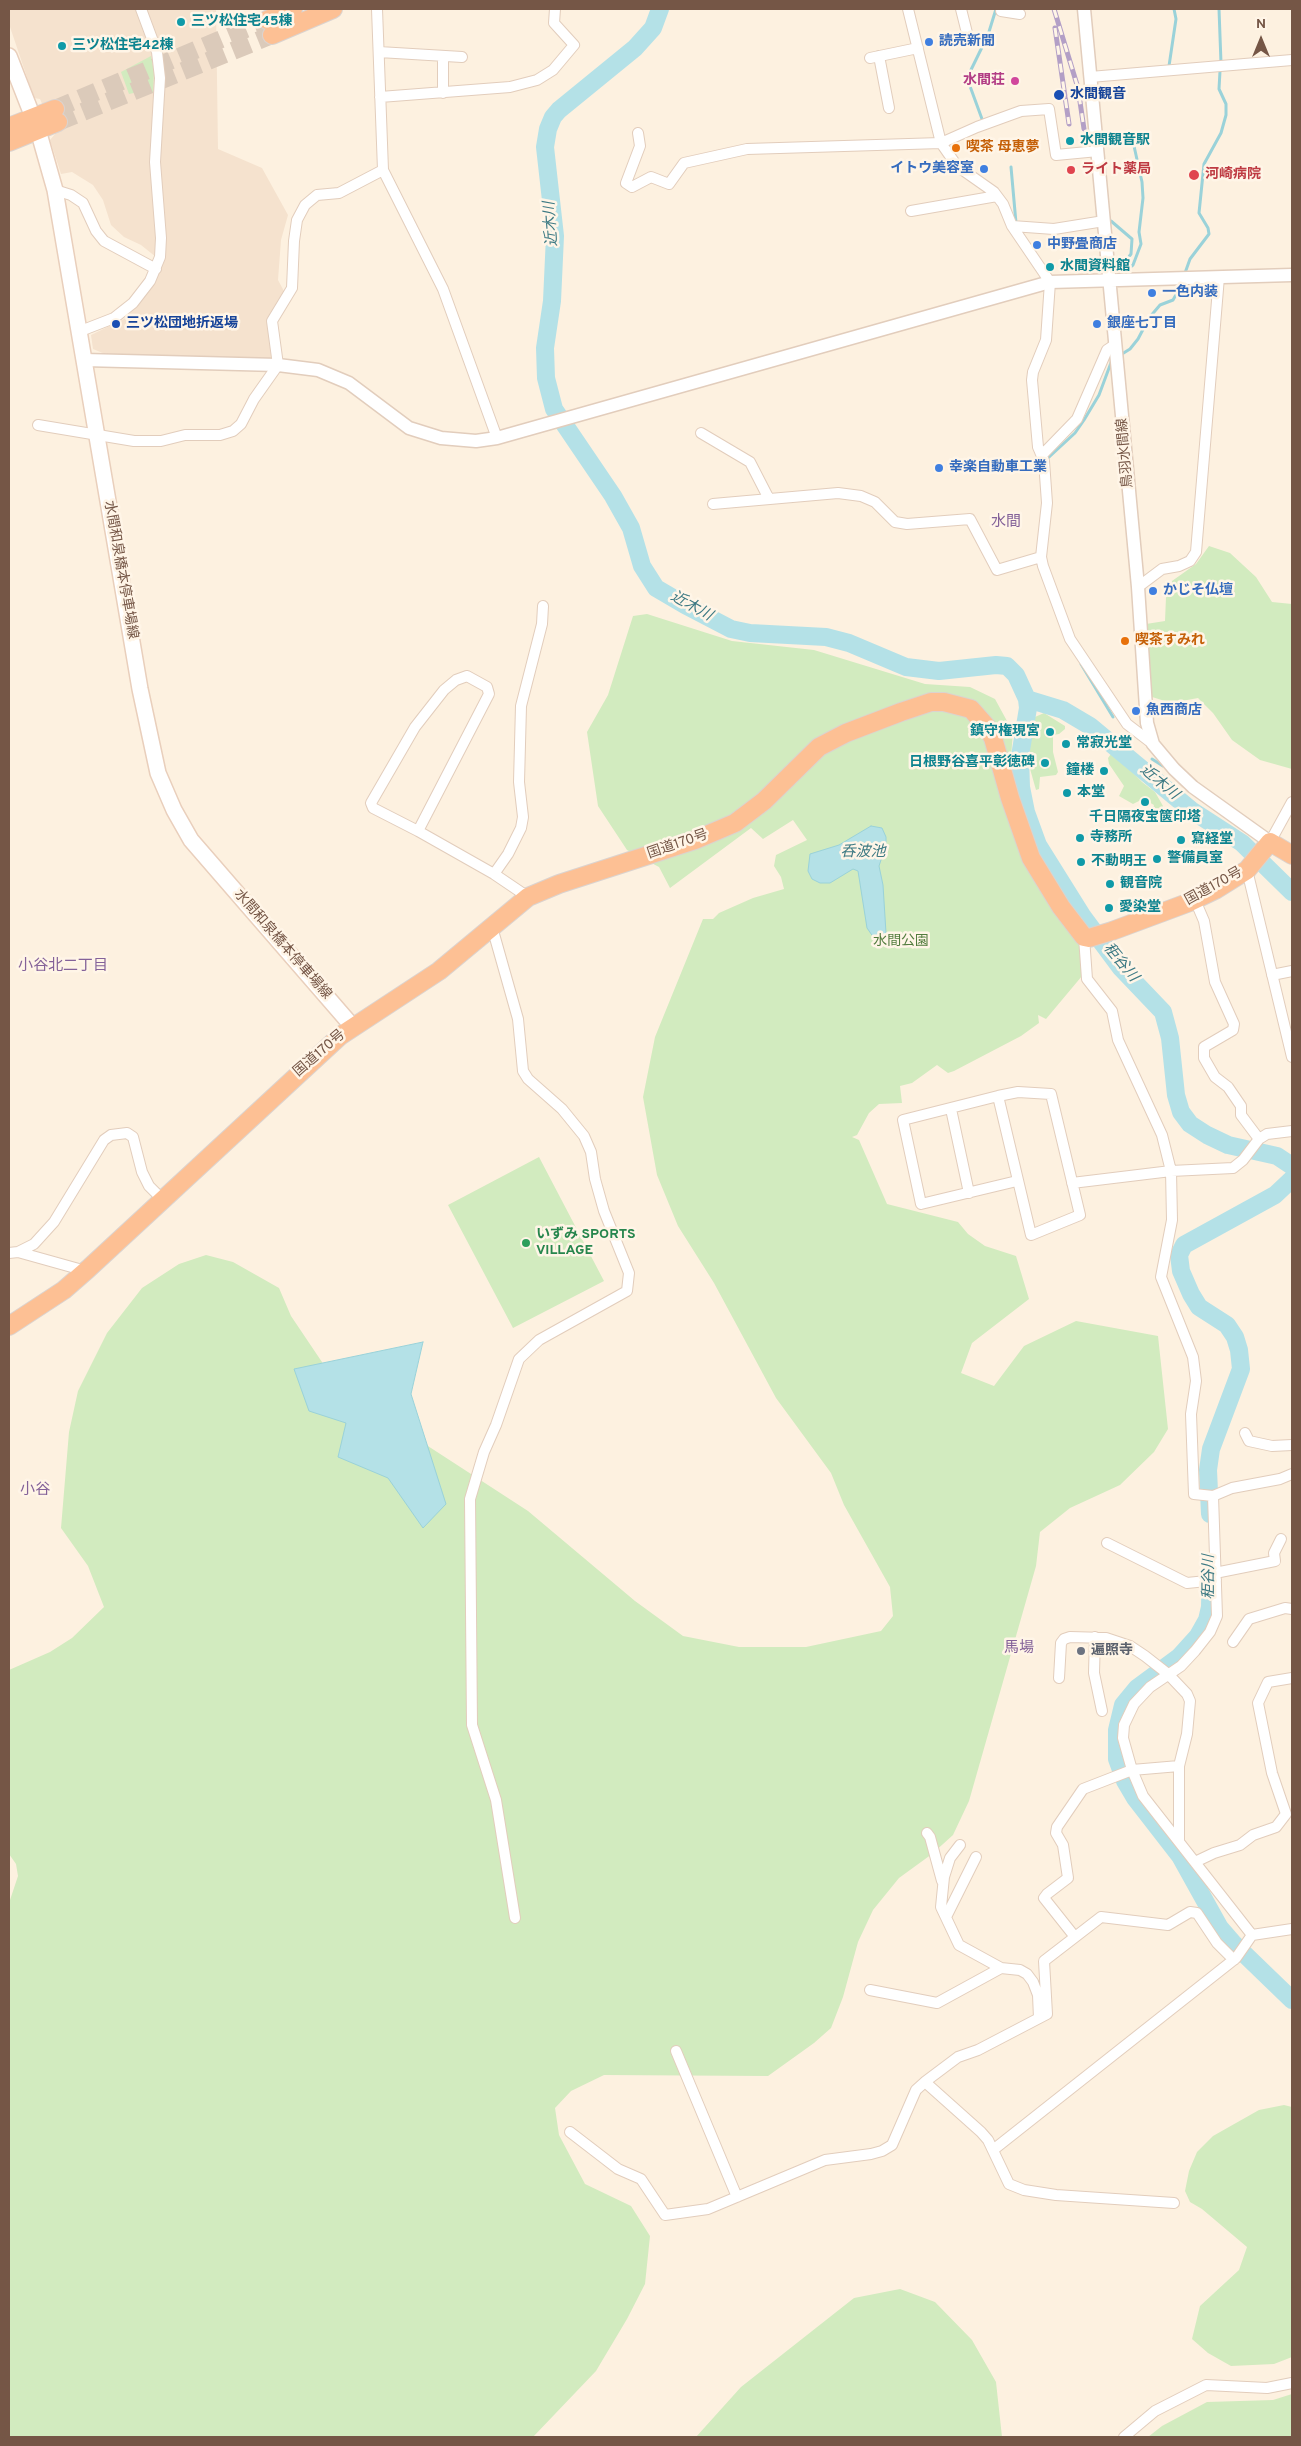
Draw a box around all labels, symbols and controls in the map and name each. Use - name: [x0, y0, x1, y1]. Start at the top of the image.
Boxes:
- place label: 三ツ松住宅45棟: [191, 14, 293, 30]
- north arrow: [1236, 15, 1286, 65]
- marker: 三ツ松住宅45棟: [175, 16, 187, 28]
- text: N: [1256, 16, 1266, 33]
- place label: 読売新聞: [939, 34, 995, 50]
- marker: 読売新聞: [923, 36, 935, 48]
- place label: 三ツ松住宅42棟: [72, 38, 174, 54]
- marker: 三ツ松住宅42棟: [56, 40, 68, 52]
- place label: 水間荘: [963, 73, 1005, 89]
- marker: 水間荘: [1009, 75, 1021, 87]
- place label: 水間観音: [1070, 87, 1126, 103]
- marker: 水間観音: [1052, 88, 1066, 102]
- place label: 水間観音駅: [1080, 133, 1150, 149]
- marker: 水間観音駅: [1064, 135, 1076, 147]
- place label: 喫茶 母恵夢: [966, 140, 1039, 156]
- marker: 喫茶 母恵夢: [950, 142, 962, 154]
- place label: イトウ美容室: [890, 161, 974, 177]
- place label: ライト薬局: [1081, 162, 1151, 178]
- marker: イトウ美容室: [978, 163, 990, 175]
- marker: ライト薬局: [1065, 164, 1077, 176]
- place label: 河崎病院: [1205, 167, 1261, 183]
- marker: 河崎病院: [1187, 168, 1201, 182]
- water label: 近木川: [541, 201, 563, 247]
- place label: 中野畳商店: [1047, 237, 1117, 253]
- marker: 中野畳商店: [1031, 239, 1043, 251]
- place label: 水間資料館: [1060, 259, 1130, 275]
- marker: 水間資料館: [1044, 261, 1056, 273]
- place label: 一色内装: [1162, 285, 1218, 301]
- marker: 一色内装: [1146, 287, 1158, 299]
- place label: 三ツ松団地折返場: [126, 316, 238, 332]
- place label: 銀座七丁目: [1107, 316, 1177, 332]
- marker: 三ツ松団地折返場: [110, 318, 122, 330]
- marker: 銀座七丁目: [1091, 318, 1103, 330]
- street label: 鳥羽水間線: [1115, 417, 1137, 489]
- place label: 幸楽自動車工業: [949, 460, 1047, 476]
- marker: 幸楽自動車工業: [933, 462, 945, 474]
- street label: 水間和泉橋本停車場線: [100, 500, 140, 640]
- district label: 水間: [991, 514, 1021, 532]
- place label: かじそ仏壇: [1163, 583, 1233, 599]
- marker: かじそ仏壇: [1147, 585, 1159, 597]
- water label: 近木川: [667, 588, 715, 626]
- place label: 喫茶すみれ: [1135, 633, 1205, 649]
- marker: 喫茶すみれ: [1119, 635, 1131, 647]
- place label: 魚西商店: [1146, 703, 1202, 719]
- marker: 魚西商店: [1130, 705, 1142, 717]
- place label: 鎮守権現宮: [970, 724, 1040, 740]
- marker: 鎮守権現宮: [1044, 726, 1056, 738]
- place label: 常寂光堂: [1076, 736, 1132, 752]
- marker: 常寂光堂: [1060, 738, 1072, 750]
- place label: 日根野谷喜平彰徳碑: [909, 755, 1035, 771]
- marker: 日根野谷喜平彰徳碑: [1039, 757, 1051, 769]
- water label: 近木川: [1136, 762, 1182, 804]
- place label: 鐘楼: [1066, 763, 1094, 779]
- marker: 鐘楼: [1098, 765, 1110, 777]
- place label: 本堂: [1077, 785, 1105, 801]
- marker: 本堂: [1061, 787, 1073, 799]
- marker: 千日隔夜宝篋印塔: [1139, 796, 1151, 808]
- place label: 千日隔夜宝篋印塔: [1089, 810, 1201, 826]
- street label: 国道170号: [645, 827, 711, 863]
- place label: 寺務所: [1090, 830, 1132, 846]
- marker: 寺務所: [1074, 832, 1086, 844]
- place label: 寫経堂: [1191, 832, 1233, 848]
- marker: 寫経堂: [1175, 834, 1187, 846]
- water label: 呑波池: [841, 844, 885, 862]
- place label: 警備員室: [1167, 851, 1223, 867]
- marker: 警備員室: [1151, 853, 1163, 865]
- place label: 不動明王: [1091, 854, 1147, 870]
- marker: 不動明王: [1075, 856, 1087, 868]
- street label: 国道170号: [1182, 864, 1246, 910]
- place label: 観音院: [1120, 876, 1162, 892]
- marker: 観音院: [1104, 878, 1116, 890]
- street label: 水間和泉橋本停車場線: [230, 887, 334, 1003]
- place label: 愛染堂: [1119, 900, 1161, 916]
- marker: 愛染堂: [1103, 902, 1115, 914]
- park label: 水間公園: [873, 934, 929, 950]
- water label: 秬谷川: [1099, 940, 1141, 986]
- district label: 小谷北二丁目: [18, 958, 108, 976]
- street label: 国道170号: [291, 1027, 349, 1081]
- place label: いずみ SPORTS VILLAGE: [536, 1227, 636, 1260]
- marker: いずみ SPORTS VILLAGE: [520, 1237, 532, 1249]
- district label: 小谷: [20, 1482, 50, 1500]
- water label: 秬谷川: [1201, 1555, 1219, 1599]
- district label: 馬場: [1004, 1640, 1034, 1658]
- place label: 遍照寺: [1091, 1643, 1133, 1659]
- marker: 遍照寺: [1075, 1645, 1087, 1657]

